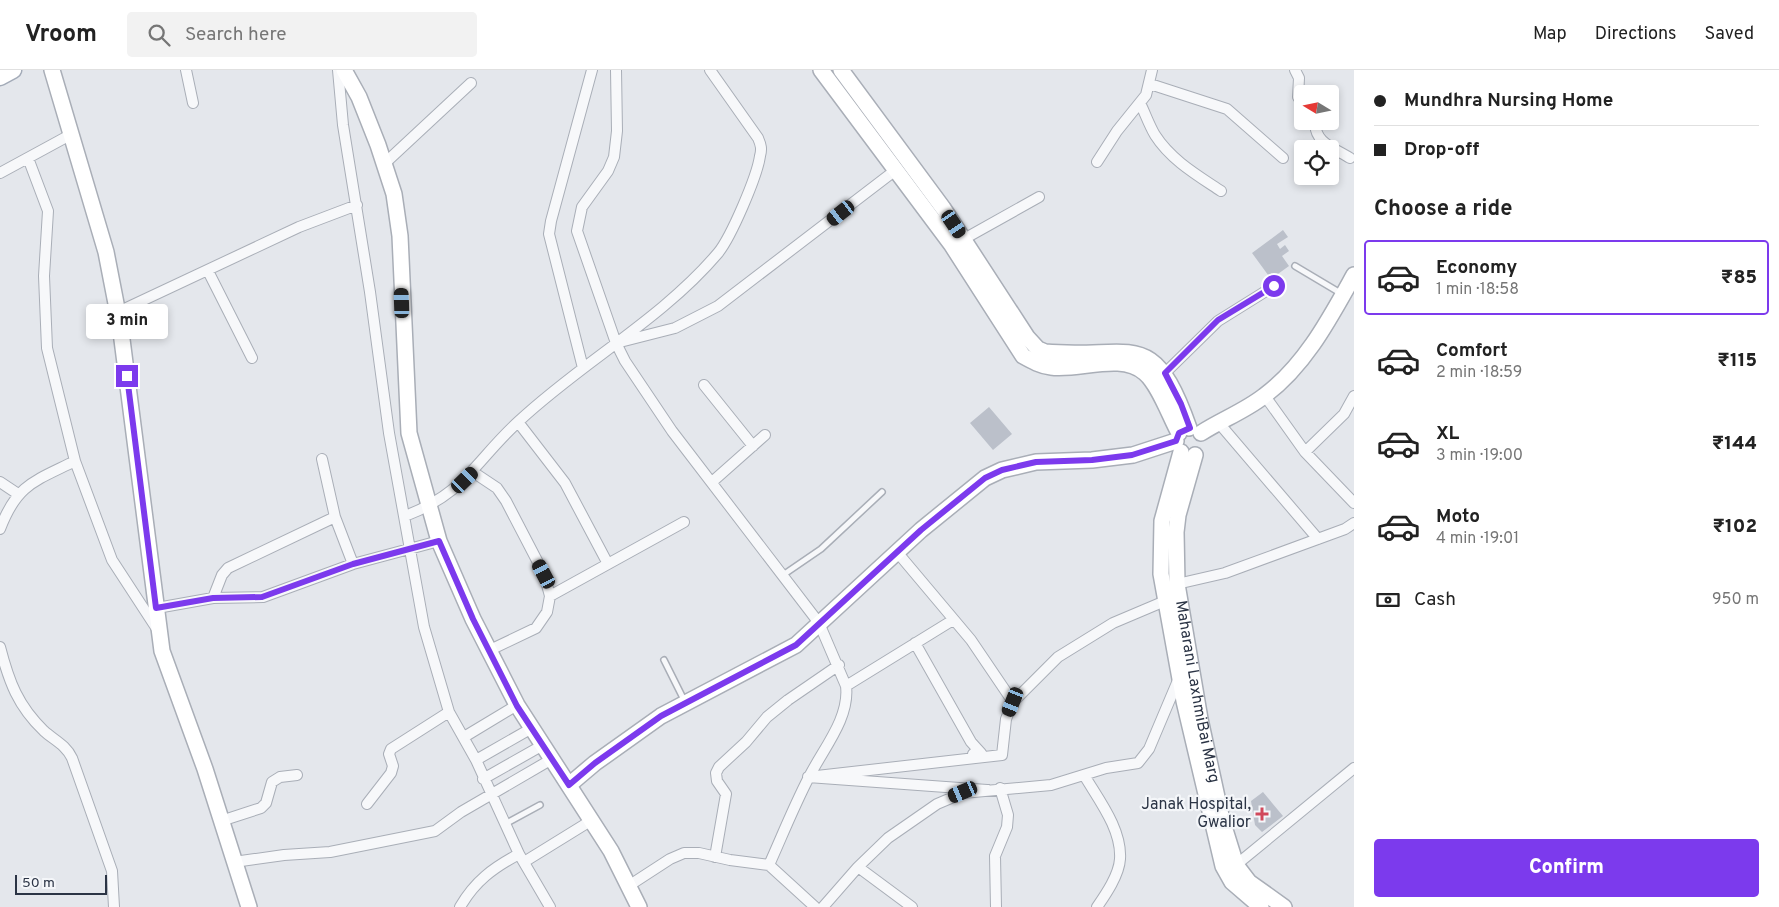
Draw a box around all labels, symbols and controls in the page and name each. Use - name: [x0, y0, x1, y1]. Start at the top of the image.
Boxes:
- search box: [127, 12, 477, 57]
- text: Vroom: [25, 20, 97, 50]
- icon: search: [145, 21, 173, 49]
- text: Search here: [185, 23, 287, 47]
- text: Map: [1533, 23, 1567, 46]
- text: Directions: [1595, 23, 1677, 46]
- text: Saved: [1705, 23, 1754, 46]
- north arrow: [1294, 85, 1339, 130]
- map controls: [1294, 85, 1339, 185]
- text: Mundhra Nursing Home: [1404, 89, 1613, 113]
- text: Drop-off: [1404, 138, 1479, 162]
- button: locate: [1294, 140, 1339, 185]
- text: Choose a ride: [1374, 196, 1512, 223]
- car: [824, 198, 857, 228]
- car: [939, 207, 968, 241]
- icon: car: [1376, 255, 1421, 300]
- text: Economy: [1436, 256, 1517, 280]
- text: ₹85: [1721, 266, 1757, 290]
- route start: [1263, 275, 1285, 297]
- text: 1 min · 18:58: [1436, 280, 1519, 300]
- car: [393, 288, 410, 318]
- callout: 3 min: [86, 304, 168, 338]
- text: 3 min: [106, 311, 148, 331]
- icon: car: [1376, 338, 1421, 383]
- text: Comfort: [1436, 339, 1508, 363]
- text: ₹115: [1717, 349, 1757, 373]
- text: 2 min · 18:59: [1436, 363, 1522, 383]
- route end: [116, 365, 138, 387]
- icon: car: [1376, 421, 1421, 466]
- text: XL: [1436, 422, 1459, 446]
- text: ₹144: [1712, 432, 1757, 456]
- text: 3 min · 19:00: [1436, 446, 1523, 466]
- car: [448, 464, 481, 496]
- icon: car: [1376, 504, 1421, 549]
- text: Moto: [1436, 505, 1480, 529]
- text: ₹102: [1712, 515, 1757, 539]
- text: 4 min · 19:01: [1436, 529, 1519, 549]
- car: [530, 557, 557, 591]
- icon: cash: [1374, 586, 1402, 614]
- text: Cash: [1414, 588, 1456, 612]
- text: 950 m: [1712, 590, 1759, 610]
- street label: Maharani LaxhmiBai Marg: [1170, 599, 1224, 785]
- car: [1000, 685, 1025, 719]
- car: [946, 779, 979, 805]
- place label: Janak Hospital, Gwalior: [1141, 795, 1251, 833]
- marker: Janak Hospital, Gwalior: [1255, 807, 1269, 821]
- button: Confirm: [1374, 839, 1759, 897]
- scale bar: [15, 872, 108, 895]
- text: 50 m: [22, 875, 55, 892]

